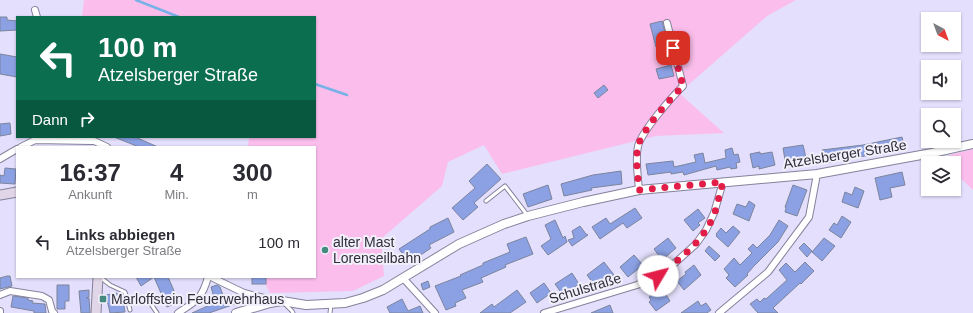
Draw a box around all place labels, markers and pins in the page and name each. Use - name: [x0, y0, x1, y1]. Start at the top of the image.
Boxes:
- pin: [656, 31, 690, 65]
- place label: alter Mast Lorenseilbahn: [333, 234, 421, 266]
- marker: alter Mast Lorenseilbahn: [320, 245, 330, 255]
- place label: Marloffstein Feuerwehrhaus: [111, 291, 284, 307]
- marker: Marloffstein Feuerwehrhaus: [98, 294, 108, 304]

